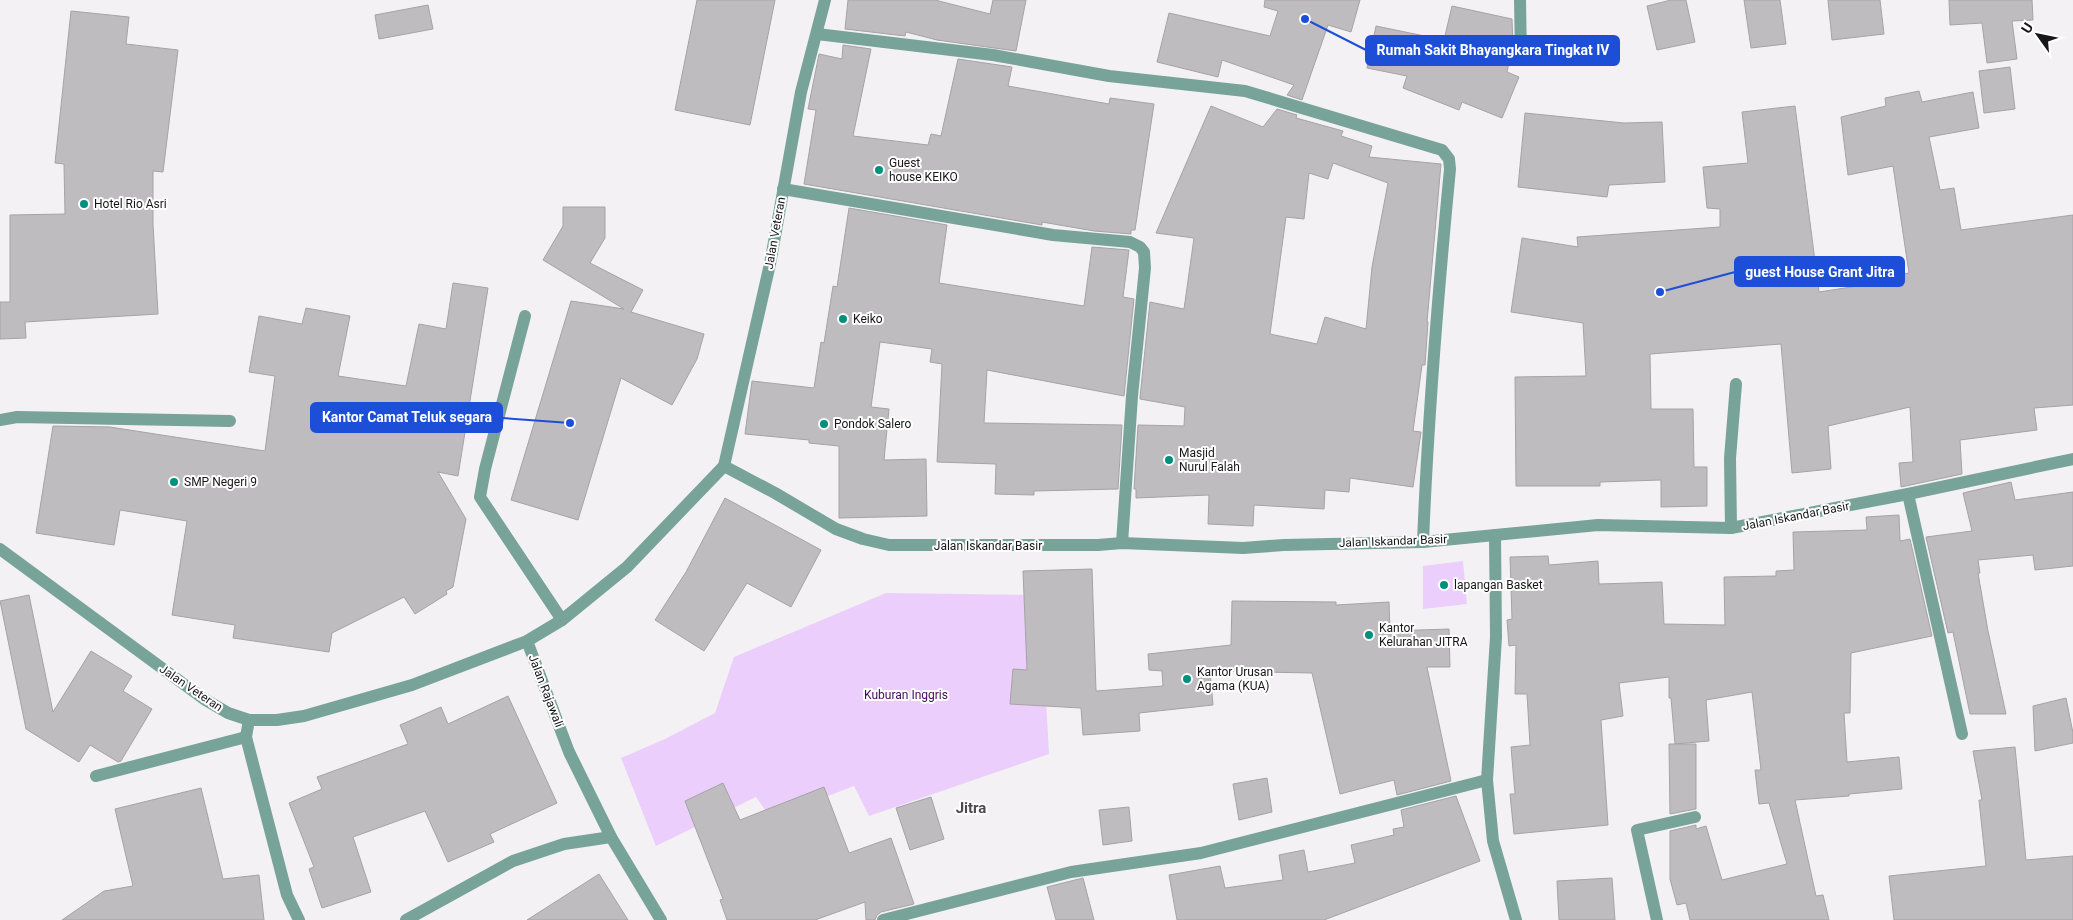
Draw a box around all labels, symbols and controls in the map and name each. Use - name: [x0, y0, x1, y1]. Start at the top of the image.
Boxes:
- north arrow: [2013, 10, 2063, 60]
- text: U: [2018, 20, 2036, 36]
- callout: Rumah Sakit Bhayangkara Tingkat IV: [1366, 36, 1619, 65]
- text: Rumah Sakit Bhayangkara Tingkat IV: [1377, 42, 1610, 58]
- place label: Guest house KEIKO: [889, 156, 958, 184]
- marker: Guest house KEIKO: [873, 164, 885, 176]
- street label: Jalan Veteran: [762, 196, 788, 270]
- place label: Hotel Rio Asri: [94, 197, 167, 211]
- marker: Hotel Rio Asri: [78, 198, 90, 210]
- callout: guest House Grant Jitra: [1735, 257, 1904, 286]
- text: guest House Grant Jitra: [1745, 264, 1895, 280]
- place label: Keiko: [853, 312, 883, 326]
- marker: Keiko: [837, 313, 849, 325]
- callout: Kantor Camat Teluk segara: [311, 403, 502, 432]
- text: Kantor Camat Teluk segara: [322, 409, 493, 425]
- place label: Pondok Salero: [834, 417, 912, 431]
- marker: Pondok Salero: [818, 418, 830, 430]
- place label: Masjid Nurul Falah: [1179, 446, 1240, 474]
- marker: Masjid Nurul Falah: [1163, 454, 1175, 466]
- place label: SMP Negeri 9: [184, 475, 257, 489]
- marker: SMP Negeri 9: [168, 476, 180, 488]
- street label: Jalan Iskandar Basir: [1741, 499, 1851, 533]
- street label: Jalan Iskandar Basir: [1339, 532, 1447, 550]
- street label: Jalan Iskandar Basir: [934, 539, 1042, 553]
- place label: lapangan Basket: [1454, 578, 1543, 592]
- marker: lapangan Basket: [1438, 579, 1450, 591]
- place label: Kantor Kelurahan JITRA: [1379, 621, 1468, 649]
- marker: Kantor Kelurahan JITRA: [1363, 629, 1375, 641]
- street label: Jalan Rajawali: [526, 653, 566, 729]
- street label: Jalan Veteran: [157, 662, 225, 714]
- place label: Kantor Urusan Agama (KUA): [1197, 665, 1273, 693]
- marker: Kantor Urusan Agama (KUA): [1181, 673, 1193, 685]
- park label: Kuburan Inggris: [864, 688, 948, 702]
- district label: Jitra: [956, 799, 986, 817]

